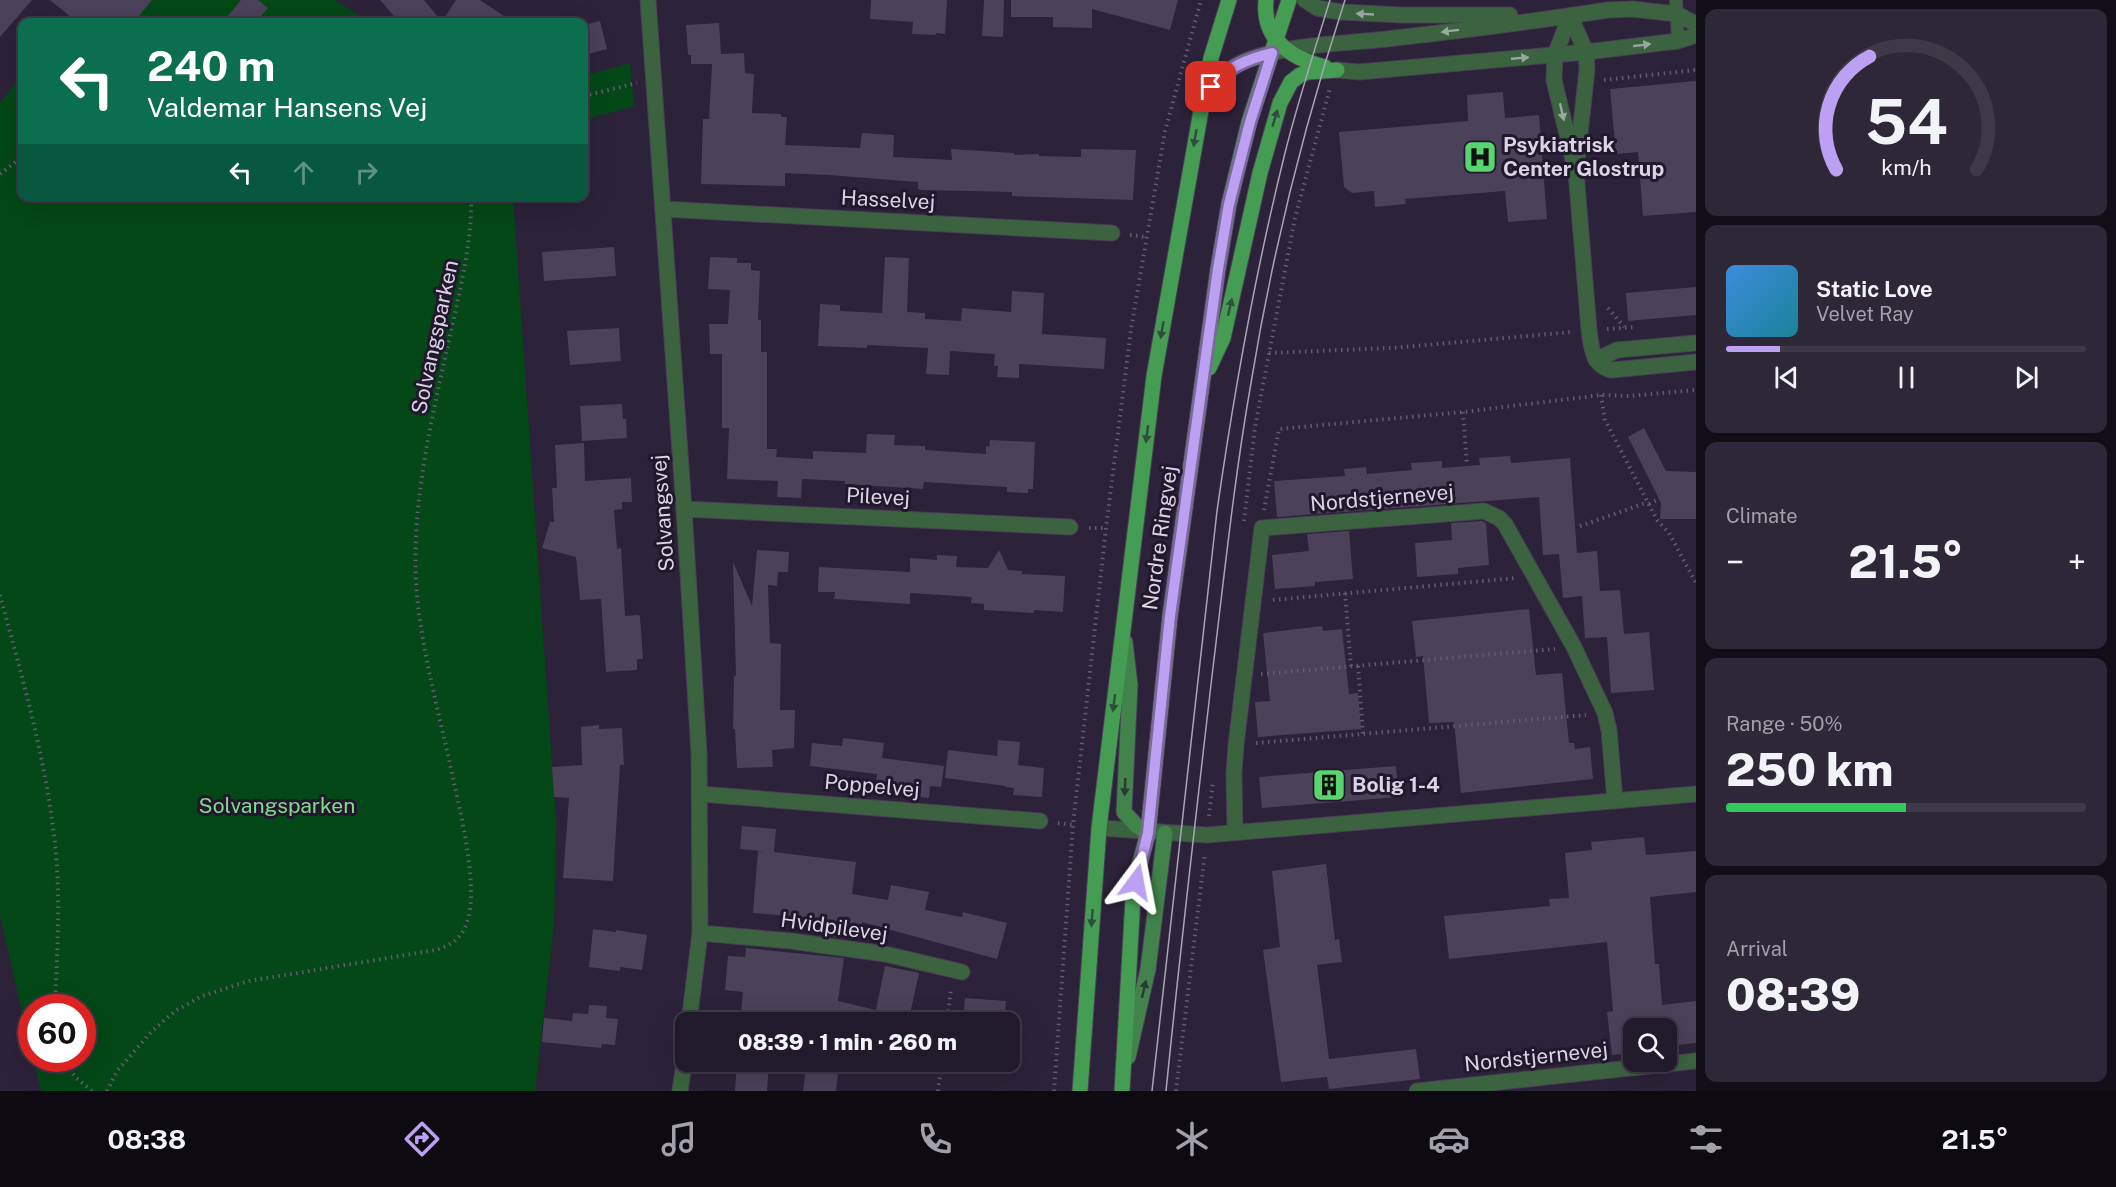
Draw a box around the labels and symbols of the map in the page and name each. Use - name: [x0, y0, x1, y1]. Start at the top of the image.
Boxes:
- one-way arrow: [1355, 9, 1374, 18]
- one-way arrow: [1440, 26, 1459, 36]
- one-way arrow: [1632, 41, 1651, 50]
- one-way arrow: [1511, 53, 1530, 63]
- pin: [1185, 61, 1236, 112]
- one-way arrow: [1557, 103, 1567, 122]
- one-way arrow: [1271, 109, 1280, 127]
- one-way arrow: [1191, 129, 1200, 148]
- place label: Psykiatrisk Center Glostrup: [1503, 132, 1664, 181]
- hospital icon: Psykiatrisk Center Glostrup: [1462, 139, 1498, 175]
- street label: Hasselvej: [840, 185, 936, 214]
- street label: Solvangsparken: [406, 258, 463, 416]
- one-way arrow: [1226, 298, 1235, 317]
- one-way arrow: [1157, 321, 1166, 340]
- one-way arrow: [1142, 425, 1151, 444]
- street label: Solvangsvej: [646, 454, 679, 572]
- street label: Nordre Ringvej: [1137, 464, 1182, 612]
- street label: Nordstjernevej: [1309, 479, 1455, 516]
- street label: Pilevej: [845, 482, 911, 511]
- one-way arrow: [1109, 693, 1118, 712]
- building icon: Bolig 1-4: [1311, 767, 1347, 803]
- street label: Poppelvej: [823, 769, 921, 802]
- place label: Bolig 1-4: [1352, 772, 1440, 797]
- one-way arrow: [1121, 777, 1130, 796]
- park label: Solvangsparken: [199, 793, 355, 818]
- position arrow: [1104, 850, 1168, 914]
- street label: Hvidpilevej: [779, 907, 889, 946]
- one-way arrow: [1088, 908, 1097, 927]
- one-way arrow: [1140, 979, 1149, 998]
- speed limit sign: 60: [18, 994, 96, 1072]
- street label: Nordstjernevej: [1463, 1037, 1609, 1076]

